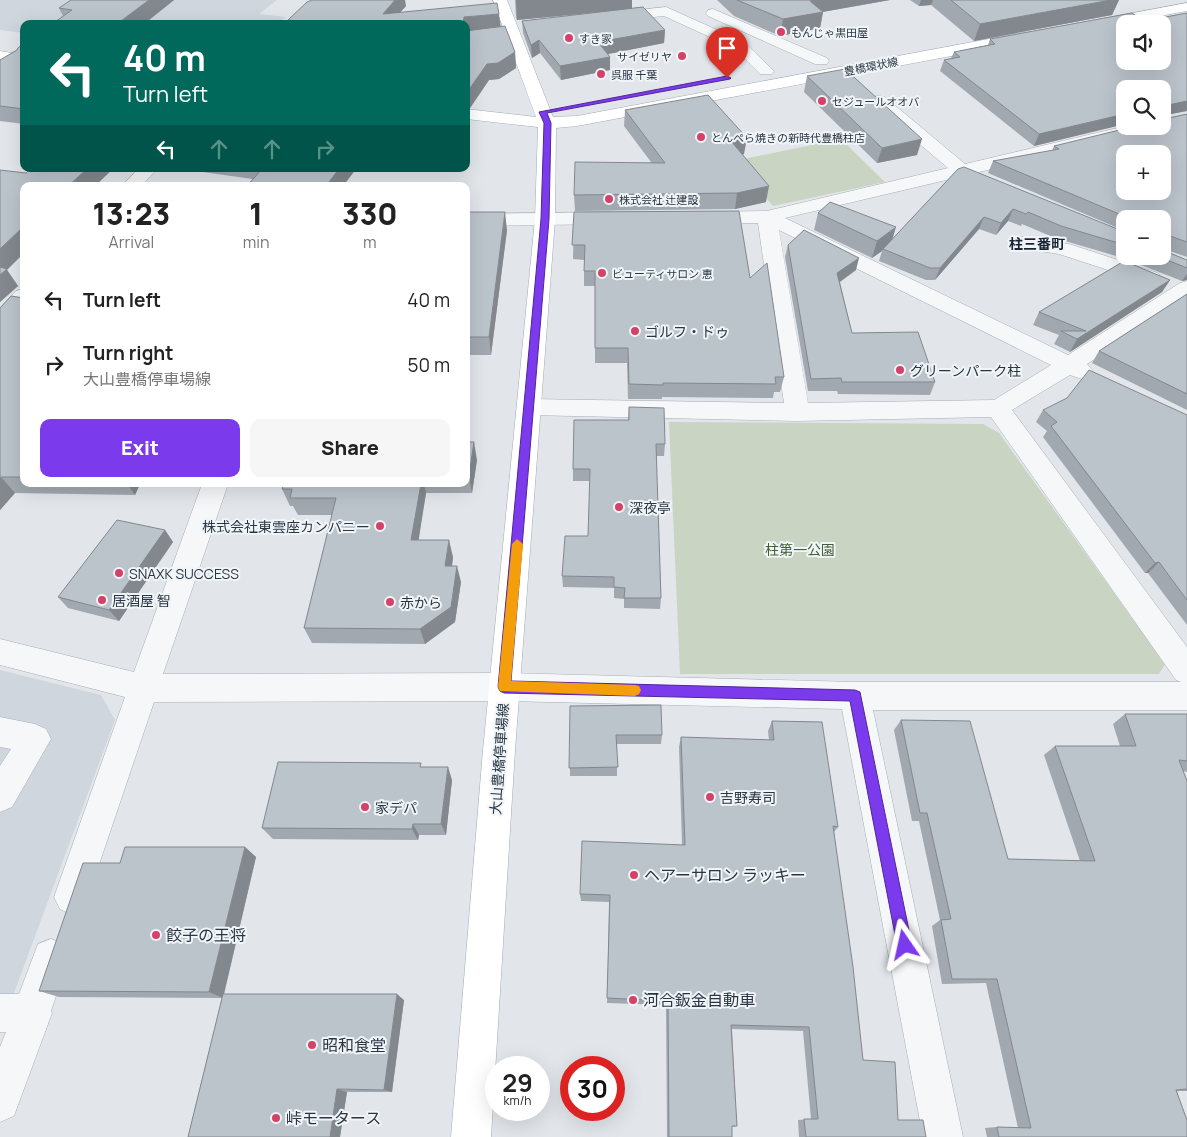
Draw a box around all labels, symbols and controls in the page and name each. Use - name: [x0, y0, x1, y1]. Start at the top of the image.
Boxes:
- map controls: [1116, 15, 1171, 265]
- button: sound: [1116, 15, 1171, 70]
- place label: もんじゃ黒田屋: [791, 25, 868, 40]
- marker: もんじゃ黒田屋: [775, 26, 787, 38]
- pin: [706, 27, 748, 78]
- place label: すき家: [579, 31, 612, 46]
- marker: すき家: [563, 32, 575, 44]
- text: 40 m: [123, 34, 206, 82]
- icon: arrive: [713, 34, 741, 62]
- icon: left: [40, 40, 105, 105]
- place label: サイゼリヤ: [617, 49, 672, 64]
- marker: サイゼリヤ: [676, 50, 688, 62]
- street label: 豊橋環状線: [843, 53, 899, 79]
- place label: 呉服 千葉: [611, 67, 657, 82]
- marker: 呉服 千葉: [595, 68, 607, 80]
- text: Turn left: [123, 79, 208, 109]
- button: search: [1116, 80, 1171, 135]
- place label: セジュールオオバ: [832, 94, 919, 109]
- marker: セジュールオオバ: [816, 95, 828, 107]
- place label: とんぺら焼きの新時代豊橋柱店: [711, 130, 865, 145]
- marker: とんぺら焼きの新時代豊橋柱店: [695, 131, 707, 143]
- icon: left: [152, 135, 180, 163]
- icon: ahead: [205, 135, 233, 163]
- icon: ahead: [258, 135, 286, 163]
- icon: right: [311, 135, 339, 163]
- button: +: [1116, 145, 1171, 200]
- place label: 株式会社 辻建設: [619, 192, 698, 207]
- text: 13:23: [92, 193, 170, 234]
- text: 1: [249, 193, 263, 234]
- text: 330: [342, 193, 398, 234]
- marker: 株式会社 辻建設: [603, 193, 615, 205]
- button: −: [1116, 210, 1171, 265]
- text: Arrival: [109, 231, 154, 253]
- text: min: [243, 231, 270, 253]
- text: m: [363, 231, 377, 253]
- district label: 柱三番町: [1009, 234, 1065, 253]
- place label: ビューティサロン 恵: [612, 266, 713, 281]
- marker: ビューティサロン 恵: [596, 267, 608, 279]
- icon: left: [40, 286, 68, 314]
- text: Turn left: [83, 287, 161, 313]
- text: 40 m: [407, 287, 450, 313]
- place label: ゴルフ・ドゥ: [645, 322, 729, 341]
- marker: ゴルフ・ドゥ: [629, 325, 641, 337]
- text: Turn right: [83, 340, 173, 366]
- icon: right: [40, 351, 68, 379]
- text: 50 m: [408, 352, 450, 378]
- place label: グリーンパーク柱: [910, 361, 1021, 380]
- marker: グリーンパーク柱: [894, 364, 906, 376]
- text: 大山豊橋停車場線: [83, 368, 211, 390]
- button: Exit: [40, 419, 240, 477]
- button: Share: [250, 419, 450, 477]
- place label: 深夜亭: [629, 498, 671, 517]
- marker: 深夜亭: [613, 501, 625, 513]
- place label: 株式会社東雲座カンパニー: [202, 517, 370, 536]
- marker: 株式会社東雲座カンパニー: [374, 520, 386, 532]
- park label: 柱第一公園: [765, 540, 835, 559]
- place label: SNAXK SUCCESS: [129, 564, 239, 583]
- marker: SNAXK SUCCESS: [113, 567, 125, 579]
- place label: 居酒屋 智: [112, 591, 171, 610]
- place label: 赤から: [400, 593, 442, 612]
- marker: 居酒屋 智: [96, 594, 108, 606]
- marker: 赤から: [384, 596, 396, 608]
- street label: 大山豊橋停車場線: [486, 702, 512, 816]
- place label: 吉野寿司: [720, 788, 776, 807]
- marker: 吉野寿司: [704, 791, 716, 803]
- place label: 家デパ: [375, 798, 417, 817]
- marker: 家デパ: [359, 801, 371, 813]
- place label: ヘアーサロン ラッキー: [644, 864, 806, 886]
- marker: ヘアーサロン ラッキー: [628, 869, 640, 881]
- position arrow: [878, 918, 930, 970]
- place label: 餃子の王将: [166, 924, 246, 946]
- marker: 餃子の王将: [150, 929, 162, 941]
- place label: 河合鈑金自動車: [643, 989, 755, 1011]
- marker: 河合鈑金自動車: [627, 994, 639, 1006]
- place label: 昭和食堂: [322, 1034, 386, 1056]
- marker: 昭和食堂: [306, 1039, 318, 1051]
- speed limit sign: 30: [560, 1056, 625, 1121]
- text: 29: [502, 1065, 533, 1100]
- text: km/h: [504, 1092, 531, 1109]
- place label: 峠モータース: [286, 1107, 381, 1129]
- marker: 峠モータース: [270, 1112, 282, 1124]

